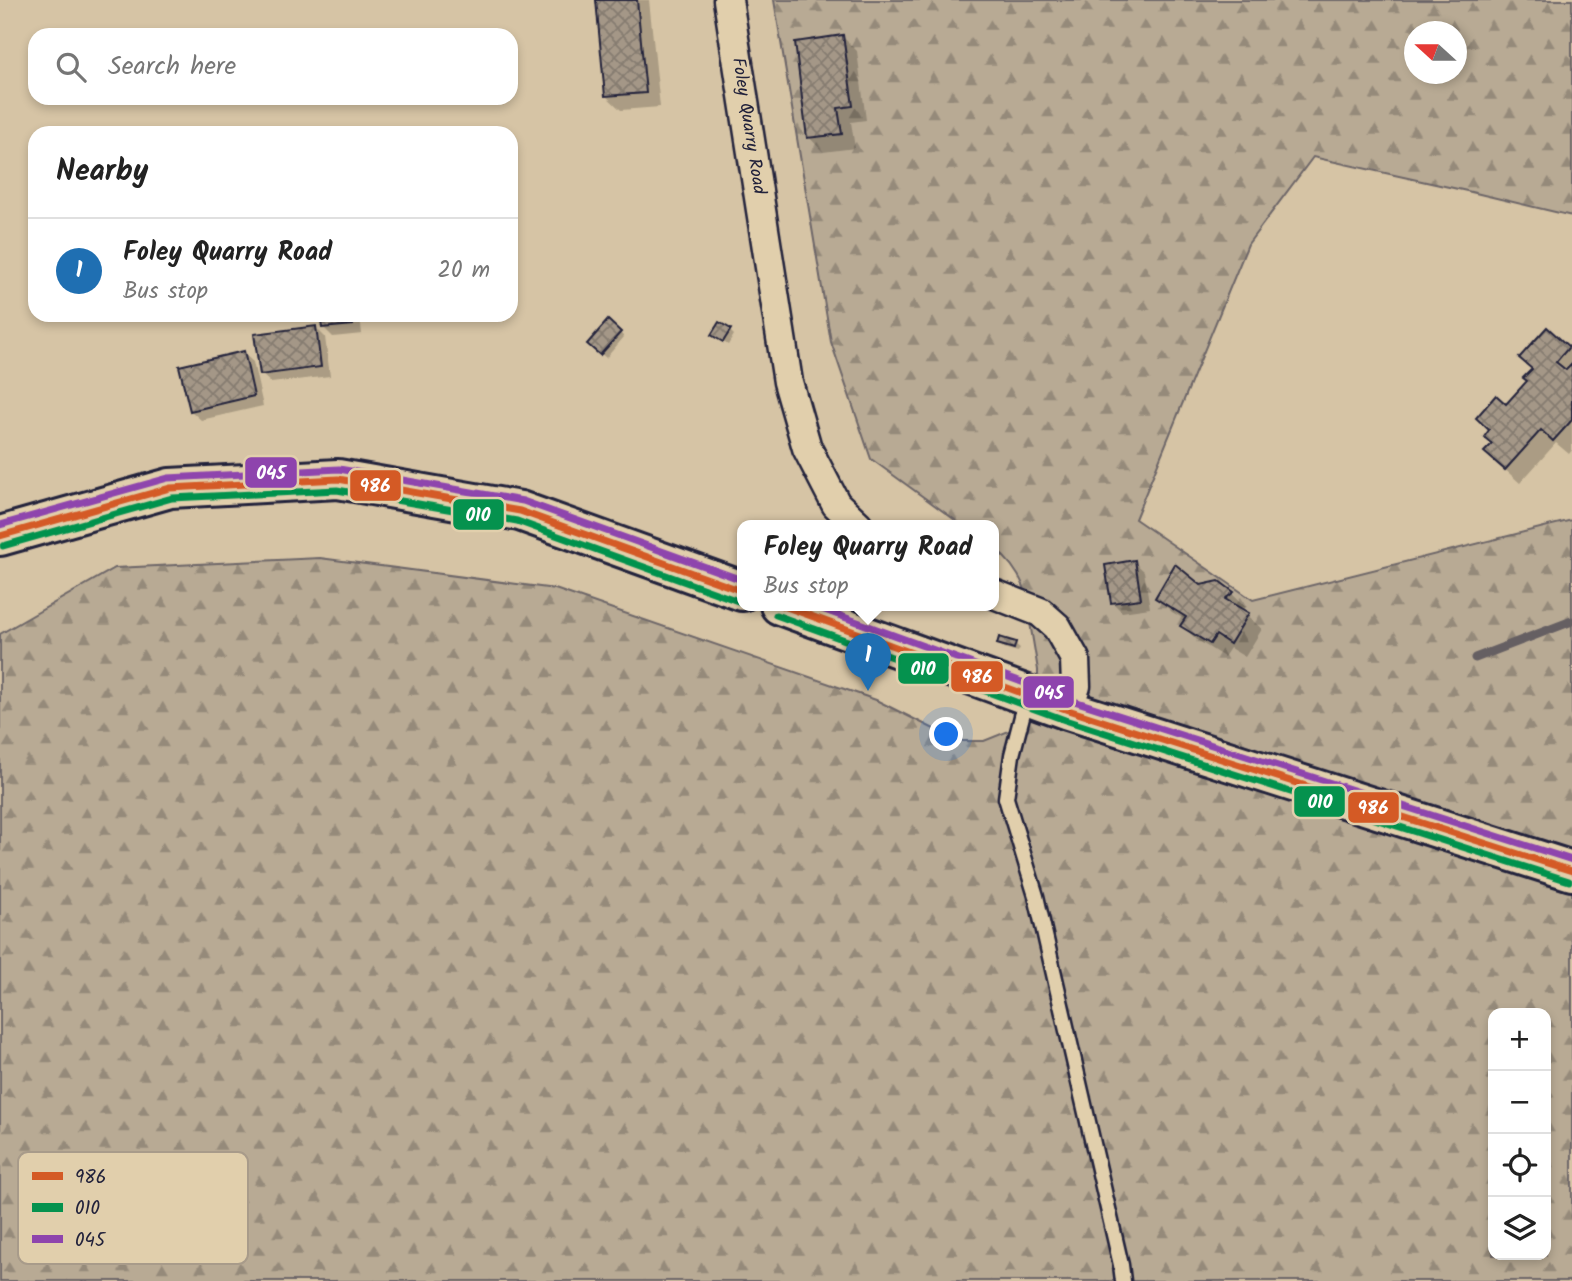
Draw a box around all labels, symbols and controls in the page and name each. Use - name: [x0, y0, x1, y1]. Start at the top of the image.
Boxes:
- north arrow: [1404, 21, 1467, 84]
- search box: [28, 28, 518, 105]
- text: Search here: [108, 46, 236, 88]
- icon: search: [52, 48, 90, 86]
- street label: Foley Quarry Road: [723, 56, 773, 197]
- text: Nearby: [56, 148, 148, 196]
- text: Foley Quarry Road: [123, 232, 332, 274]
- text: 1: [76, 253, 82, 289]
- text: 20 m: [438, 253, 490, 289]
- text: Bus stop: [123, 274, 208, 310]
- line badge: 045: [244, 456, 298, 489]
- text: 045: [256, 459, 287, 489]
- line badge: 986: [349, 469, 402, 502]
- text: 986: [359, 472, 391, 502]
- line badge: 010: [452, 498, 505, 531]
- text: 010: [465, 501, 491, 531]
- popup: [737, 520, 999, 611]
- text: Foley Quarry Road: [763, 527, 973, 569]
- text: Bus stop: [763, 569, 848, 605]
- pin: 1: [845, 633, 891, 691]
- line badge: 010: [897, 652, 950, 685]
- text: 010: [910, 655, 936, 685]
- line badge: 986: [950, 660, 1004, 693]
- text: 986: [961, 663, 993, 693]
- line badge: 045: [1022, 675, 1075, 709]
- text: 045: [1034, 679, 1065, 709]
- your location: [929, 717, 963, 751]
- line badge: 010: [1293, 785, 1346, 818]
- text: 010: [1307, 788, 1333, 818]
- line badge: 986: [1347, 791, 1400, 824]
- text: 986: [1357, 794, 1389, 824]
- map controls: [1488, 1008, 1551, 1260]
- button: +: [1488, 1008, 1551, 1071]
- button: −: [1488, 1071, 1551, 1134]
- button: locate: [1488, 1134, 1551, 1197]
- legend: [18, 1152, 248, 1264]
- text: 986: [75, 1163, 106, 1193]
- text: 010: [75, 1194, 100, 1224]
- button: layers: [1488, 1197, 1551, 1260]
- text: 045: [75, 1226, 107, 1256]

